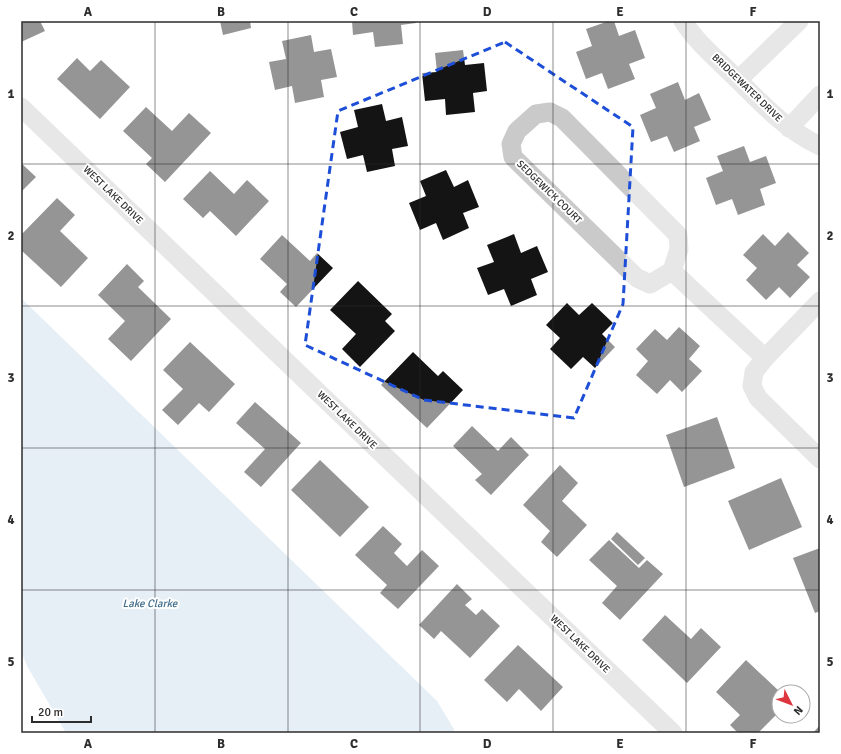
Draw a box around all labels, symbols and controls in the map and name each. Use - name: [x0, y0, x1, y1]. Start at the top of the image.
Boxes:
- text: A: [84, 4, 93, 20]
- text: B: [217, 4, 225, 20]
- text: C: [350, 4, 358, 20]
- text: D: [483, 4, 492, 20]
- text: E: [616, 4, 624, 20]
- text: F: [750, 4, 757, 20]
- street label: BRIDGEWATER DRIVE: [709, 51, 785, 125]
- text: 1: [7, 86, 15, 102]
- text: 1: [826, 86, 834, 102]
- street label: SEDGEWICK COURT: [514, 158, 584, 226]
- street label: WEST LAKE DRIVE: [81, 163, 146, 227]
- text: 2: [7, 228, 15, 244]
- text: 2: [826, 228, 834, 244]
- text: 3: [7, 370, 15, 386]
- text: 3: [826, 370, 834, 386]
- street label: WEST LAKE DRIVE: [315, 388, 380, 452]
- text: 4: [7, 512, 15, 528]
- text: 4: [826, 512, 834, 528]
- water label: Lake Clarke: [123, 597, 178, 610]
- street label: WEST LAKE DRIVE: [548, 612, 613, 676]
- text: 5: [7, 654, 15, 670]
- text: 5: [826, 654, 834, 670]
- north arrow: [771, 684, 811, 724]
- scale bar: [32, 698, 91, 724]
- text: N: [791, 703, 805, 718]
- text: 20 m: [38, 705, 63, 720]
- text: A: [84, 736, 93, 752]
- text: B: [217, 736, 225, 752]
- text: C: [350, 736, 358, 752]
- text: D: [483, 736, 492, 752]
- text: E: [616, 736, 624, 752]
- text: F: [750, 736, 757, 752]

